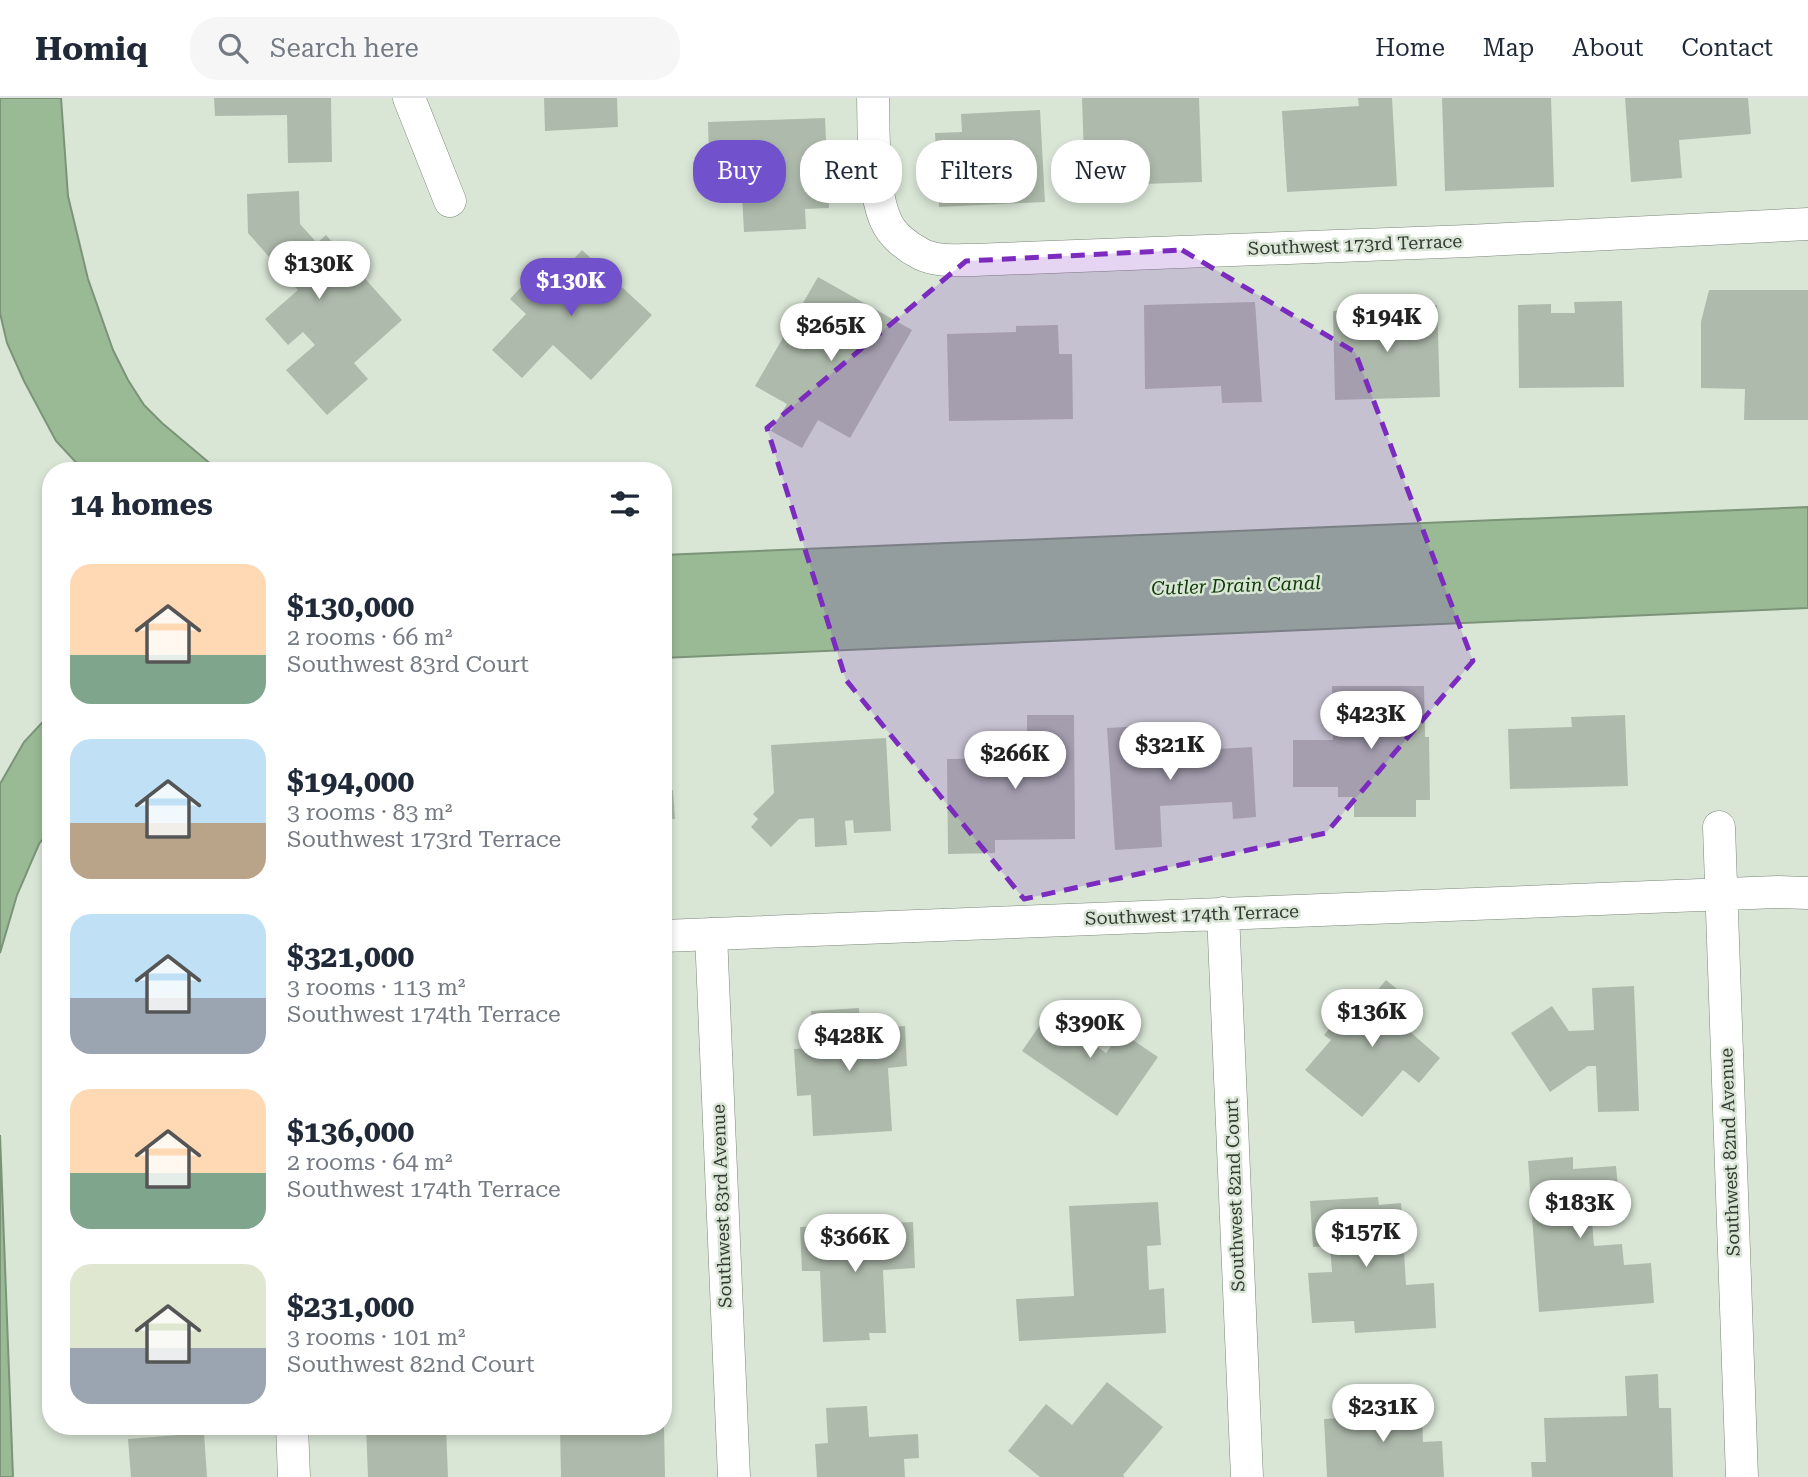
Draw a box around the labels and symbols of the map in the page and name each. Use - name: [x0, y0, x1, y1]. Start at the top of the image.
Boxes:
- street label: Southwest 173rd Terrace: [1247, 230, 1463, 259]
- pin: $130K: [270, 242, 368, 301]
- pin: $130K: [522, 258, 620, 318]
- pin: $194K: [1338, 294, 1436, 354]
- pin: $265K: [782, 303, 880, 363]
- water label: Cutler Drain Canal: [1151, 571, 1321, 600]
- pin: $423K: [1322, 692, 1420, 751]
- pin: $321K: [1121, 722, 1219, 782]
- pin: $266K: [966, 732, 1064, 791]
- street label: Southwest 174th Terrace: [1085, 900, 1299, 929]
- pin: $136K: [1323, 990, 1421, 1049]
- pin: $390K: [1041, 1000, 1139, 1060]
- pin: $428K: [800, 1014, 898, 1073]
- street label: Southwest 82nd Avenue: [1715, 1047, 1744, 1257]
- street label: Southwest 82nd Court: [1221, 1098, 1248, 1292]
- street label: Southwest 83rd Avenue: [707, 1104, 736, 1308]
- pin: $183K: [1531, 1180, 1629, 1240]
- pin: $157K: [1317, 1210, 1415, 1269]
- pin: $366K: [806, 1214, 904, 1274]
- pin: $231K: [1334, 1384, 1432, 1444]

